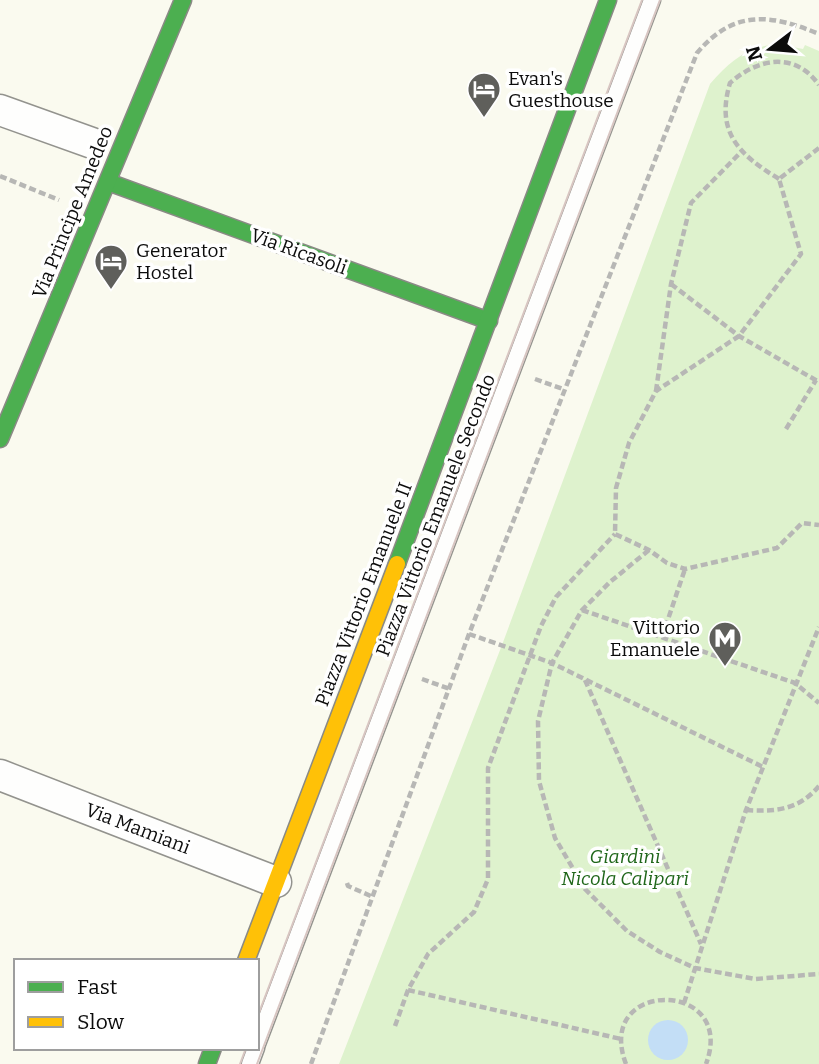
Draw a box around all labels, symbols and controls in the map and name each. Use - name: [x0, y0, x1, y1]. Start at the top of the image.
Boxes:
- north arrow: [735, 14, 805, 84]
- text: N: [741, 43, 767, 64]
- place label: Evan's Guesthouse: [508, 67, 614, 112]
- hotel icon: Evan's Guesthouse: [465, 70, 503, 119]
- street label: Via Principe Amedeo: [27, 123, 118, 302]
- street label: Via Ricasoli: [248, 223, 350, 280]
- place label: Generator Hostel: [136, 239, 228, 284]
- hotel icon: Generator Hostel: [92, 242, 130, 291]
- street label: Piazza Vittorio Emanuele Secondo: [371, 371, 500, 660]
- street label: Piazza Vittorio Emanuele II: [310, 479, 417, 709]
- place label: Vittorio Emanuele: [610, 616, 700, 661]
- metro station icon: Vittorio Emanuele: [706, 619, 744, 668]
- street label: Via Mamiani: [82, 798, 194, 859]
- park label: Giardini Nicola Calipari: [561, 845, 689, 890]
- legend: [14, 959, 259, 1050]
- text: Fast: [77, 974, 118, 1000]
- text: Slow: [77, 1009, 124, 1035]

